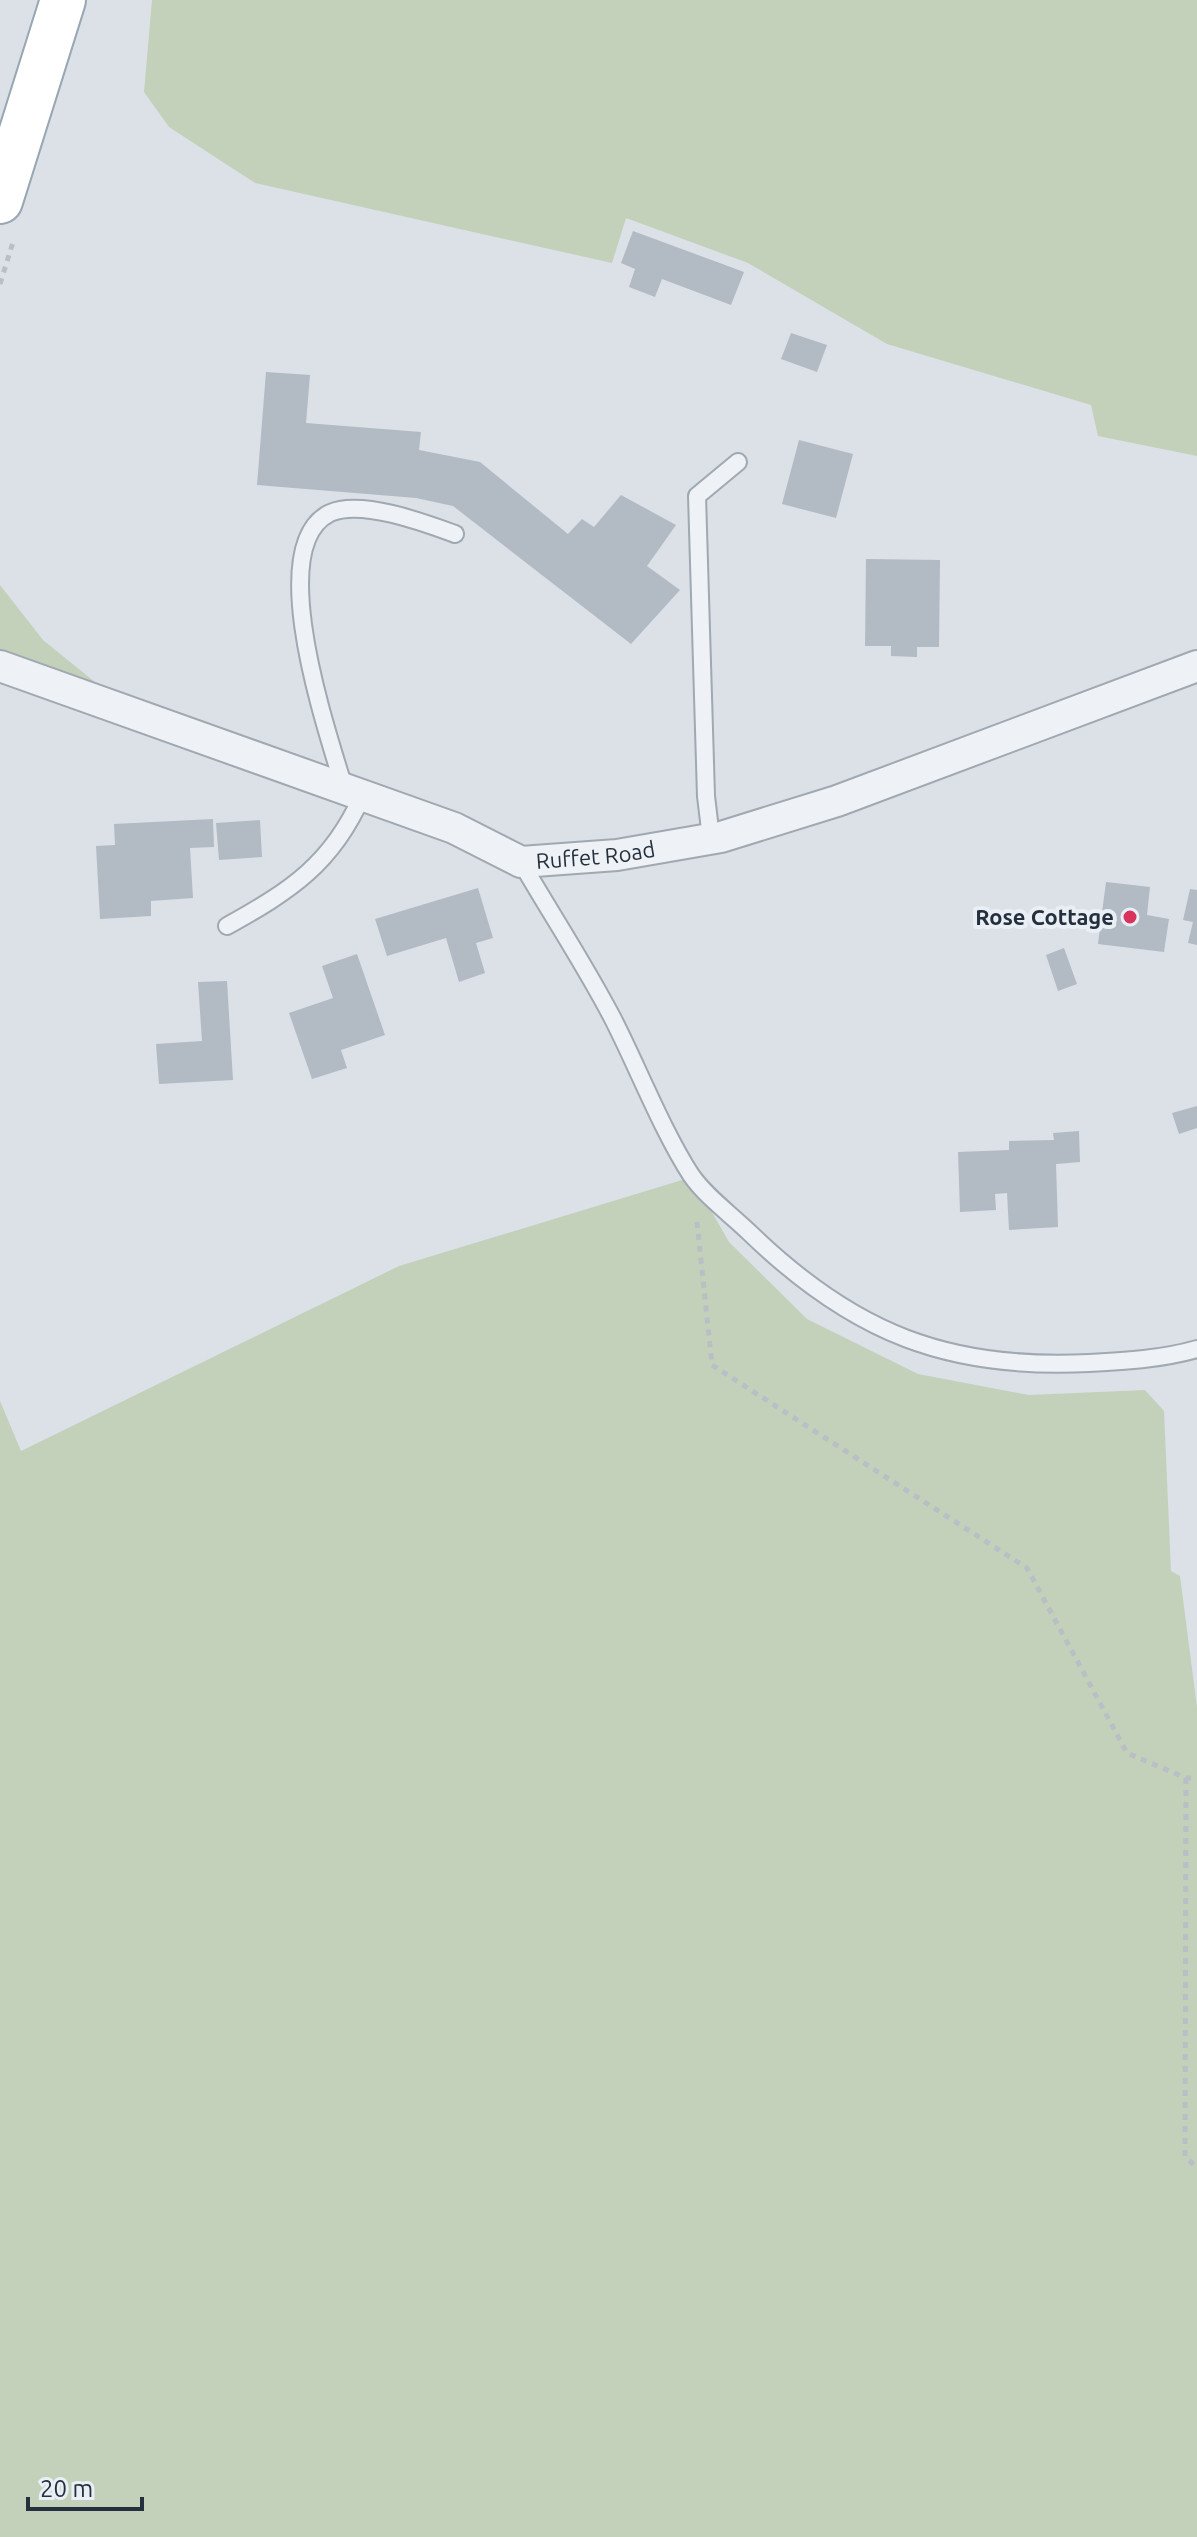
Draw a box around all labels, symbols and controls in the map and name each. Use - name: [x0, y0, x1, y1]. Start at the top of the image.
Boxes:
- street label: Ruffet Road: [535, 836, 657, 873]
- place label: Rose Cottage: [975, 904, 1114, 929]
- marker: Rose Cottage: [1121, 908, 1139, 926]
- scale bar: [28, 2461, 142, 2511]
- text: 20 m: [40, 2475, 93, 2502]

